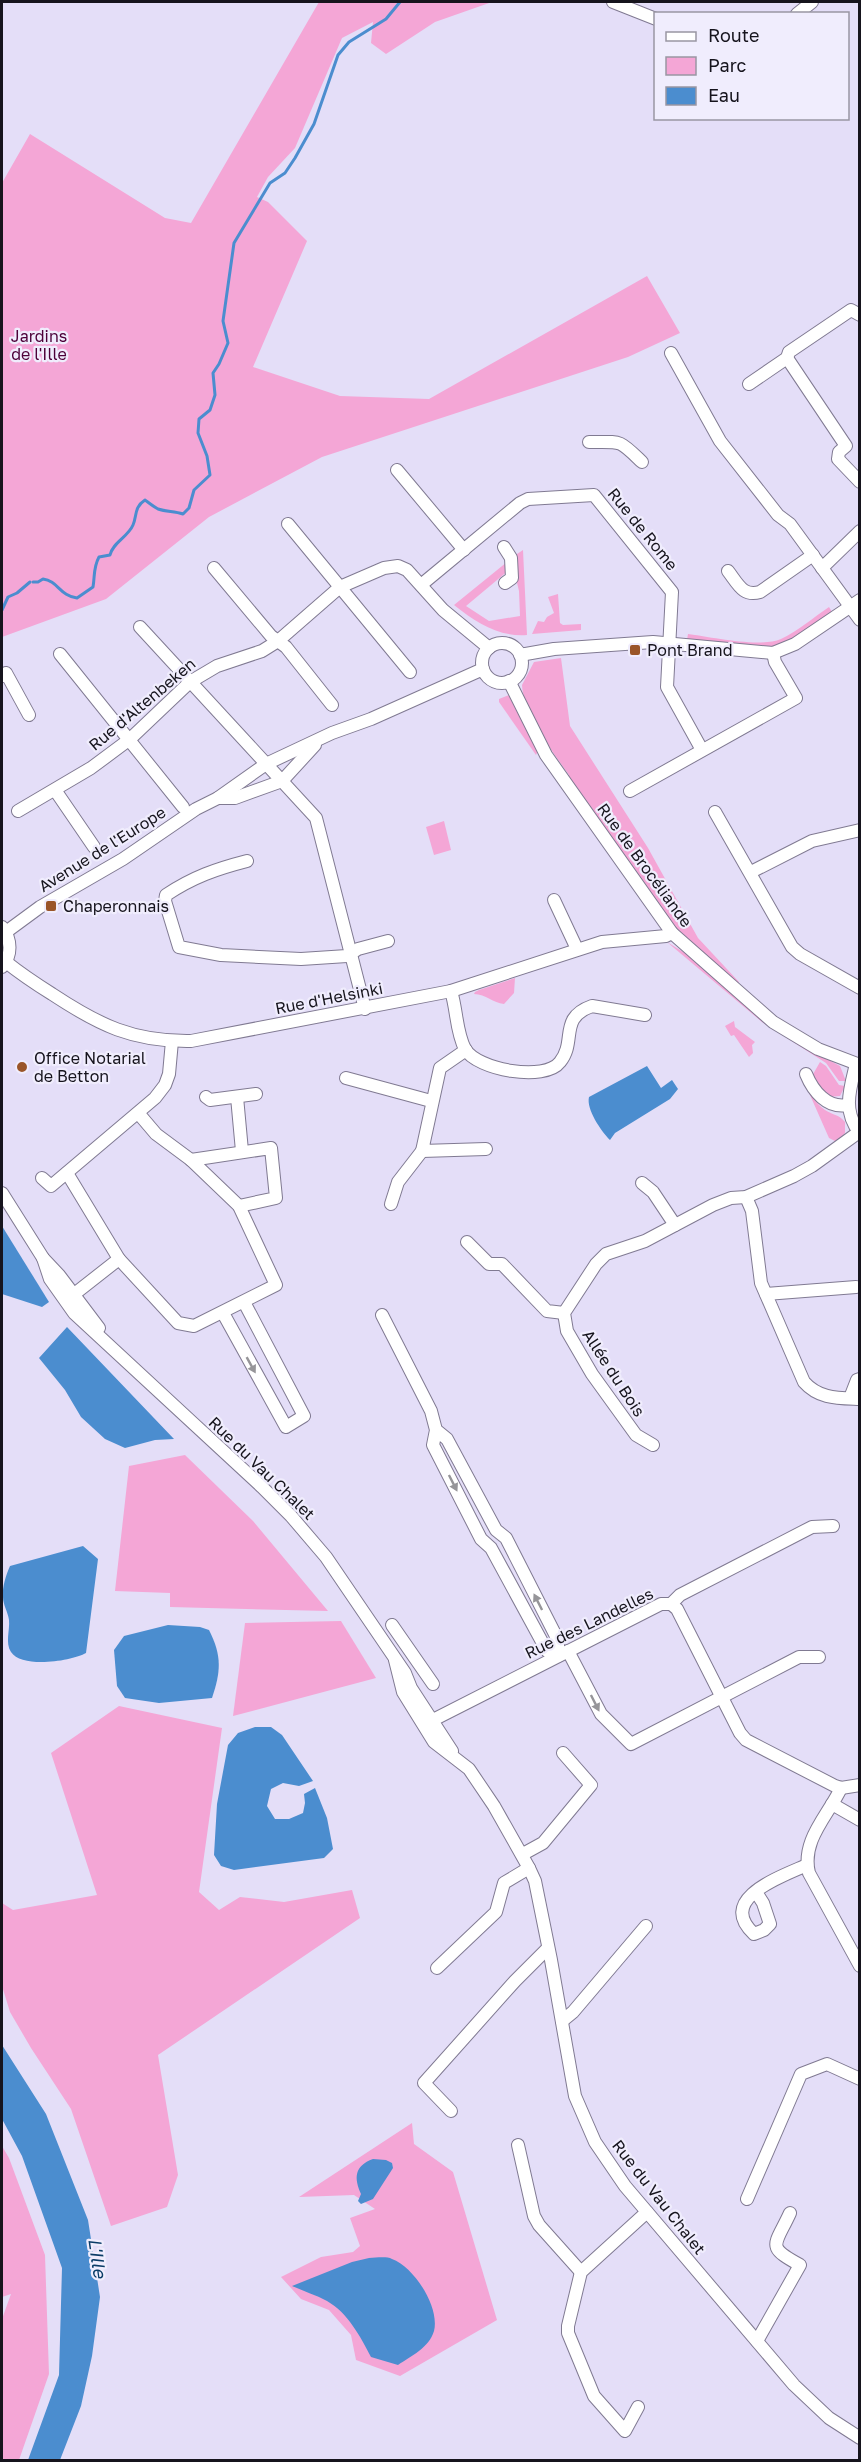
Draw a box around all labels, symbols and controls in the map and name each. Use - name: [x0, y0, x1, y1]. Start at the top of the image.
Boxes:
- legend: [654, 12, 849, 120]
- text: Route: [708, 24, 759, 46]
- text: Parc: [708, 54, 747, 76]
- text: Eau: [708, 84, 740, 106]
- park label: Jardins de l'Ille: [11, 326, 67, 364]
- street label: Rue de Rome: [604, 484, 682, 574]
- place label: Pont Brand: [647, 640, 733, 660]
- marker: Pont Brand: [628, 643, 642, 657]
- street label: Rue d'Altenbeken: [85, 654, 199, 754]
- street label: Rue de Brocéliande: [593, 799, 697, 931]
- street label: Avenue de l'Europe: [35, 802, 169, 896]
- place label: Chaperonnais: [63, 896, 169, 916]
- marker: Chaperonnais: [44, 899, 58, 913]
- street label: Rue d'Helsinki: [273, 978, 385, 1018]
- place label: Office Notarial de Betton: [34, 1048, 146, 1086]
- marker: Office Notarial de Betton: [15, 1060, 29, 1074]
- street label: Allée du Bois: [578, 1326, 650, 1420]
- one-way arrow: [246, 1356, 256, 1373]
- street label: Rue du Vau Chalet: [205, 1412, 319, 1524]
- one-way arrow: [448, 1475, 458, 1492]
- street label: Rue des Landelles: [522, 1583, 656, 1663]
- one-way arrow: [534, 1594, 543, 1611]
- one-way arrow: [590, 1694, 600, 1711]
- street label: Rue du Vau Chalet: [608, 2136, 710, 2258]
- water label: L'Ille: [84, 2237, 112, 2281]

